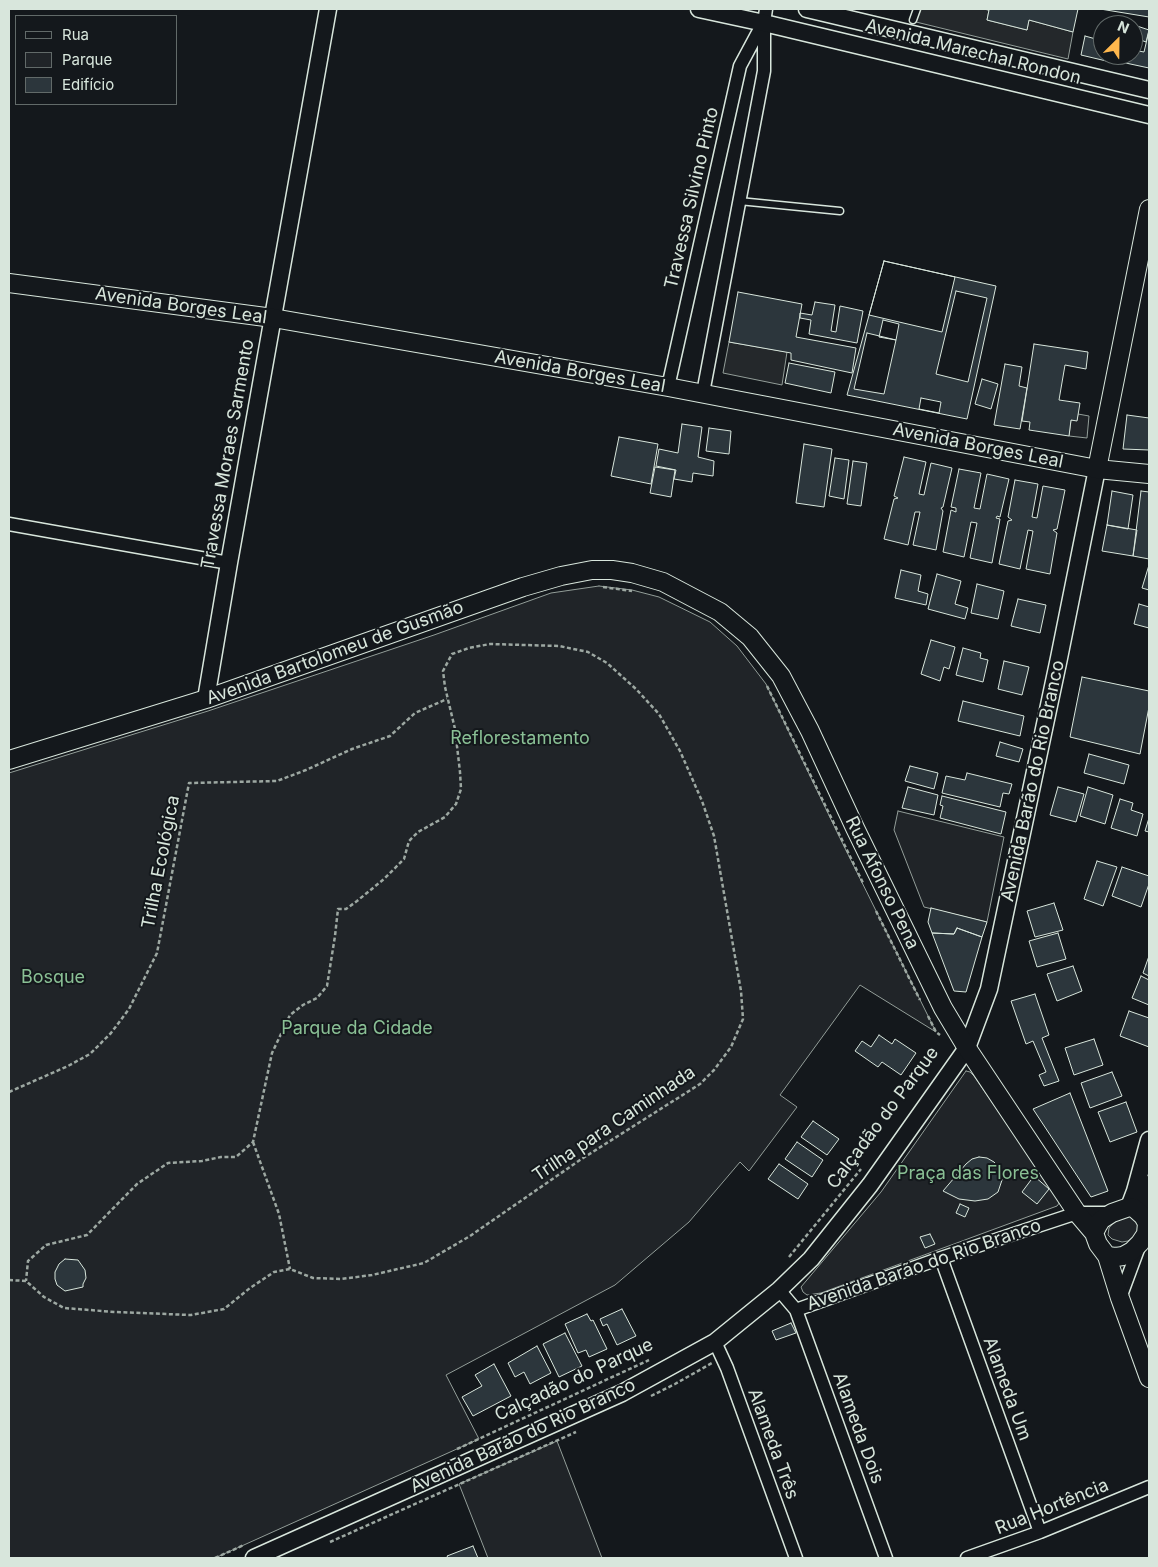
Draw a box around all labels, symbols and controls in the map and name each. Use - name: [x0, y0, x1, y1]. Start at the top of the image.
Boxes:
- legend: [15, 15, 178, 105]
- street label: Avenida Marechal Rondon: [863, 15, 1083, 89]
- north arrow: [1093, 15, 1143, 65]
- text: N: [1115, 17, 1132, 37]
- text: Rua: [62, 25, 89, 44]
- text: Parque: [62, 50, 112, 69]
- text: Edifício: [62, 75, 114, 94]
- street label: Travessa Silvino Pinto: [661, 105, 723, 291]
- street label: Avenida Borges Leal: [94, 283, 268, 329]
- street label: Travessa Moraes Sarmento: [197, 338, 259, 570]
- street label: Avenida Borges Leal: [493, 346, 667, 398]
- street label: Avenida Borges Leal: [891, 419, 1065, 473]
- street label: Avenida Bartolomeu de Gusmão: [203, 596, 467, 710]
- street label: Avenida Barão do Rio Branco: [997, 658, 1069, 904]
- park label: Reflorestamento: [450, 728, 590, 750]
- street label: Trilha Ecológica: [137, 794, 185, 930]
- street label: Rua Afonso Pena: [840, 813, 924, 953]
- park label: Bosque: [21, 967, 85, 989]
- park label: Parque da Cidade: [281, 1018, 433, 1040]
- street label: Calçadão do Parque: [823, 1043, 943, 1193]
- street label: Trilha para Caminhada: [529, 1062, 699, 1186]
- park label: Praça das Flores: [897, 1163, 1039, 1185]
- street label: Avenida Barão do Rio Branco: [804, 1215, 1044, 1315]
- street label: Calçadão do Parque: [491, 1334, 657, 1426]
- street label: Alameda Um: [978, 1334, 1036, 1444]
- street label: Alameda Dois: [828, 1369, 888, 1487]
- street label: Avenida Barão do Rio Branco: [407, 1374, 639, 1498]
- street label: Alameda Três: [743, 1386, 803, 1502]
- street label: Rua Hortência: [992, 1474, 1112, 1540]

